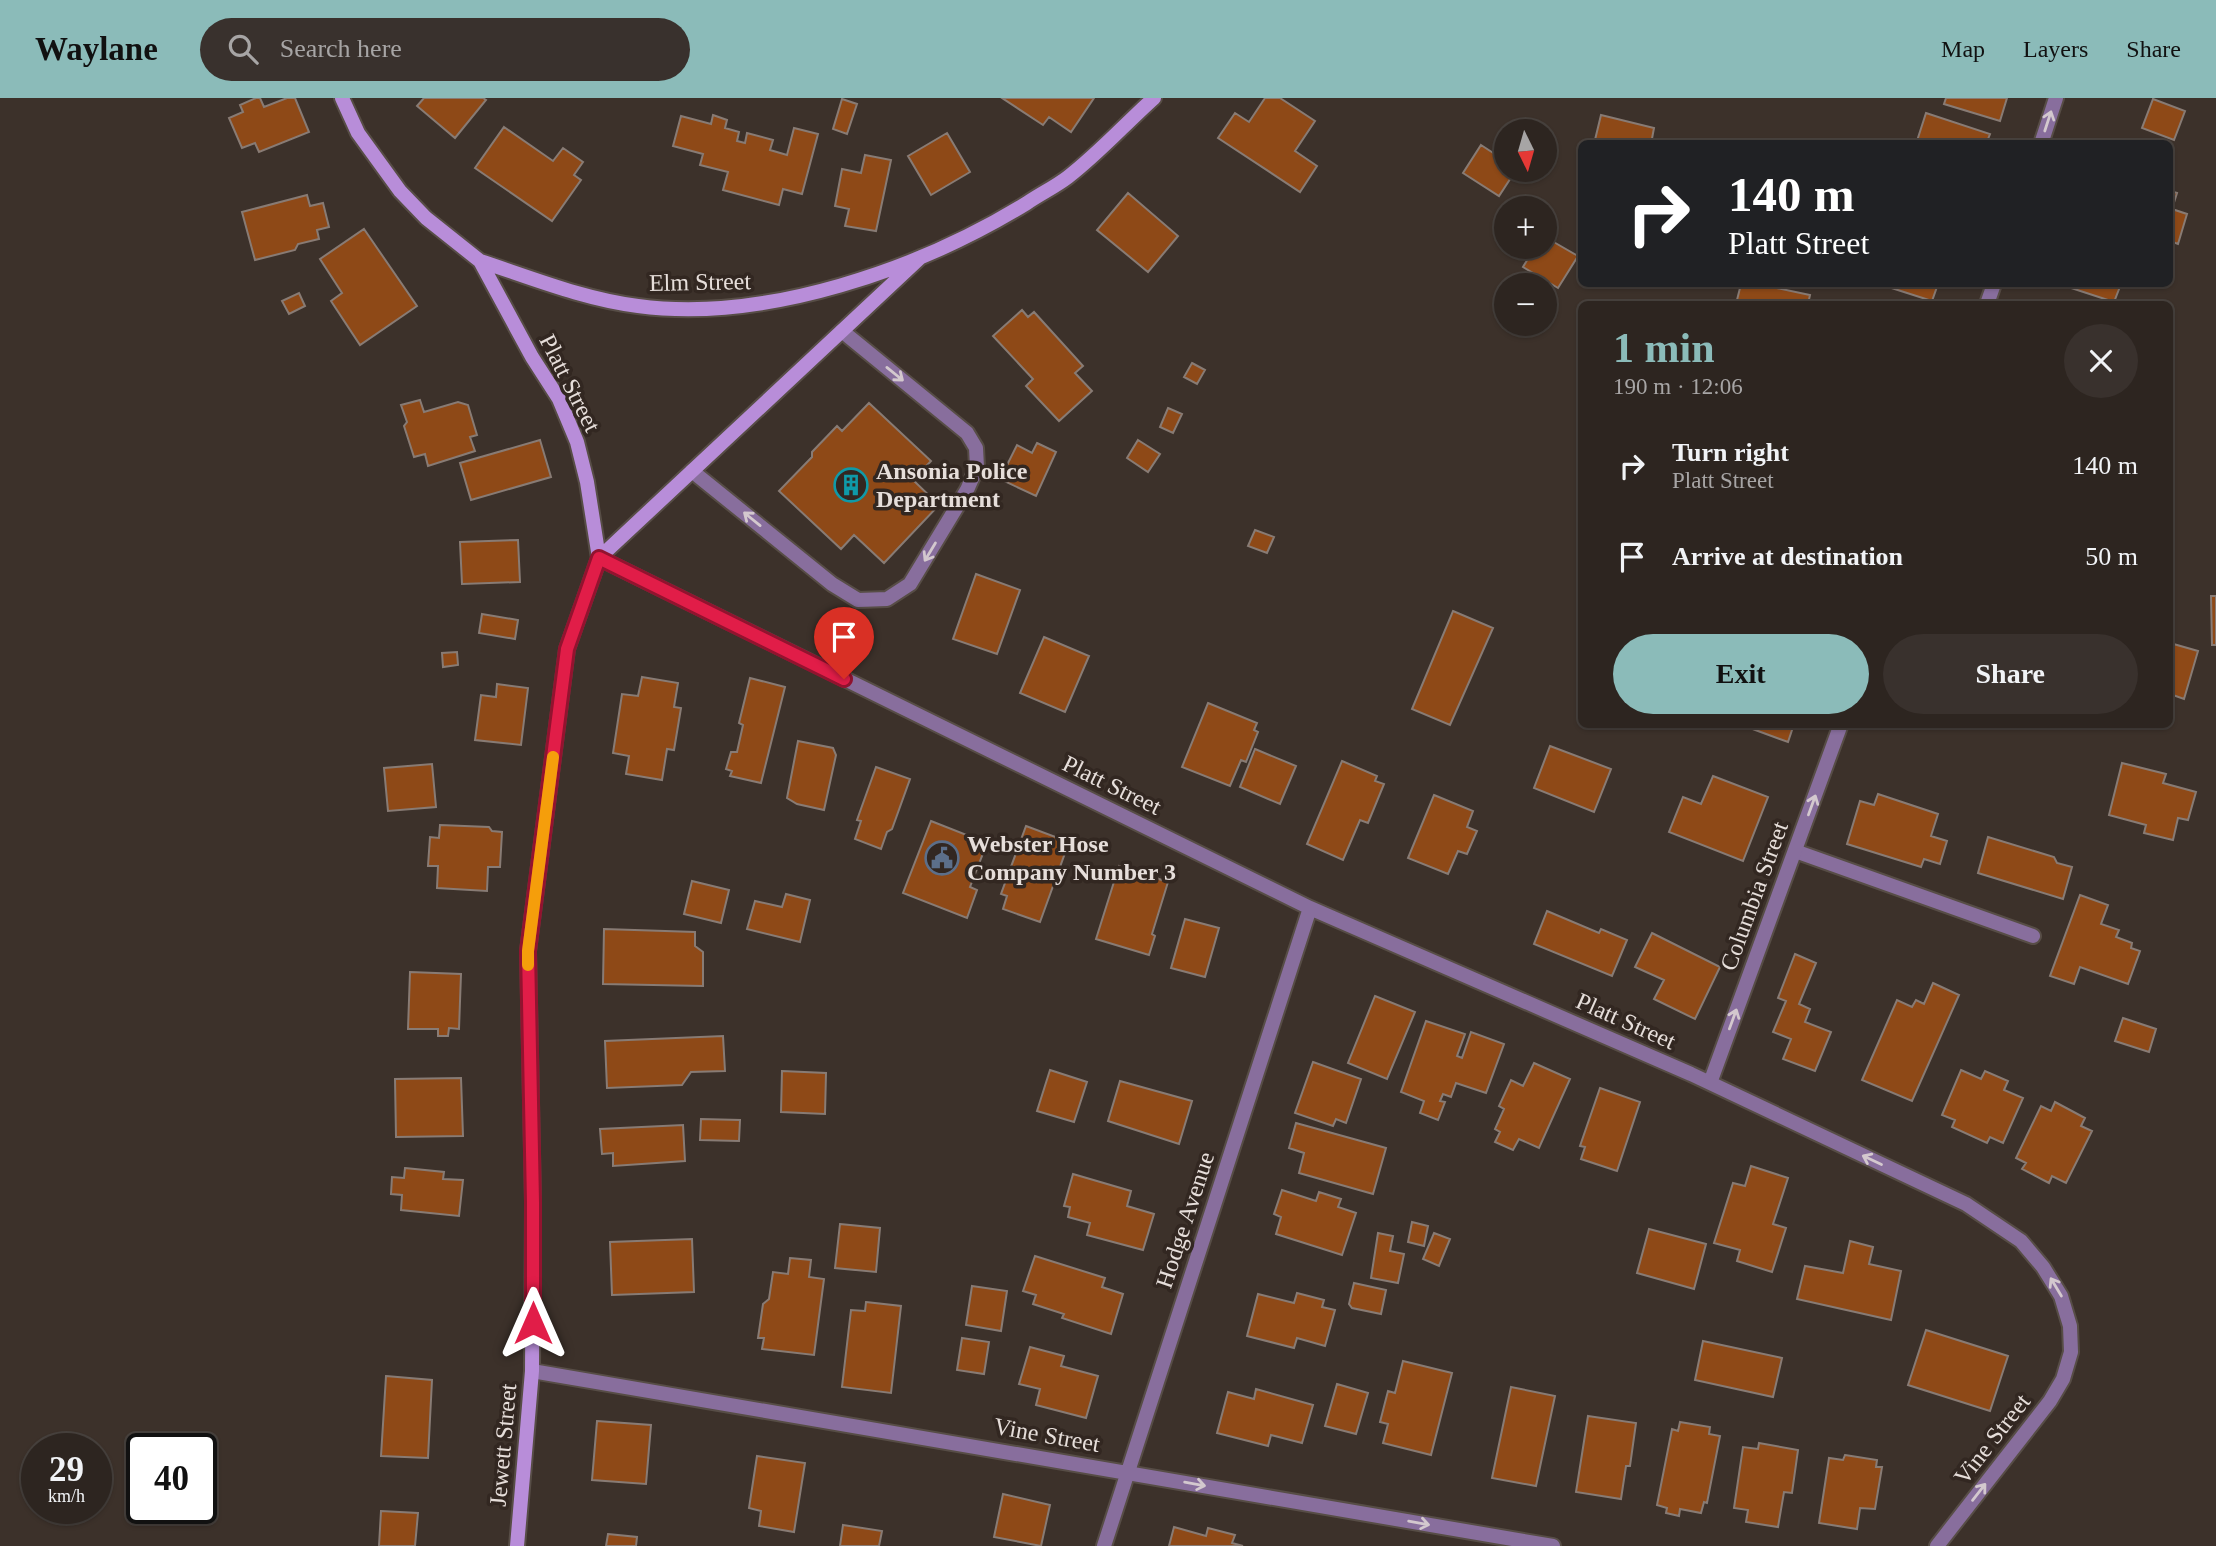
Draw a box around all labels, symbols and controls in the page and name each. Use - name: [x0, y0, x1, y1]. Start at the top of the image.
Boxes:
- search box: [200, 18, 690, 81]
- icon: search: [224, 30, 262, 68]
- text: Waylane: [35, 31, 158, 67]
- text: Search here: [280, 34, 402, 63]
- text: Map: [1941, 36, 1985, 62]
- text: Layers: [2023, 36, 2088, 62]
- text: Share: [2126, 36, 2181, 62]
- one-way arrow: [2043, 110, 2056, 132]
- north arrow: [1494, 119, 1558, 182]
- map controls: [1494, 119, 1557, 336]
- text: 140 m: [1728, 167, 1855, 222]
- icon: right: [1613, 168, 1704, 259]
- button: +: [1494, 196, 1557, 259]
- text: Platt Street: [1728, 225, 1869, 261]
- street label: Elm Street: [649, 268, 752, 296]
- button: −: [1494, 273, 1557, 336]
- button: close: [2064, 324, 2138, 398]
- text: 1 min: [1613, 325, 1715, 371]
- street label: Platt Street: [534, 330, 606, 436]
- one-way arrow: [885, 366, 903, 382]
- text: 190 m · 12:06: [1613, 374, 1743, 399]
- text: Turn right: [1672, 438, 1789, 467]
- icon: right: [1613, 447, 1651, 485]
- text: 140 m: [2072, 451, 2138, 480]
- place label: Ansonia Police Department: [876, 458, 1028, 512]
- building icon: Ansonia Police Department: [832, 466, 870, 504]
- text: Platt Street: [1672, 468, 1774, 493]
- one-way arrow: [744, 512, 762, 527]
- icon: arrive: [1613, 538, 1651, 576]
- one-way arrow: [922, 541, 936, 561]
- text: Arrive at destination: [1672, 542, 1903, 571]
- text: 50 m: [2085, 542, 2138, 571]
- pin: [814, 607, 874, 679]
- icon: arrive: [825, 618, 863, 656]
- button: Exit: [1613, 634, 1869, 714]
- button: Share: [1883, 634, 2138, 714]
- street label: Platt Street: [1059, 750, 1166, 820]
- one-way arrow: [1806, 795, 1819, 817]
- street label: Columbia Street: [1715, 818, 1793, 974]
- place label: Webster Hose Company Number 3: [967, 831, 1176, 885]
- public building icon: Webster Hose Company Number 3: [923, 839, 961, 877]
- street label: Platt Street: [1572, 988, 1680, 1055]
- one-way arrow: [1728, 1008, 1741, 1030]
- street label: Hodge Avenue: [1151, 1149, 1219, 1291]
- one-way arrow: [1862, 1153, 1883, 1166]
- one-way arrow: [2048, 1277, 2062, 1297]
- position arrow: [496, 1286, 570, 1360]
- street label: Jewett Street: [485, 1382, 521, 1508]
- street label: Vine Street: [1949, 1389, 2035, 1489]
- street label: Vine Street: [992, 1413, 1102, 1457]
- speed limit sign: 40: [126, 1433, 217, 1524]
- text: 29: [49, 1450, 84, 1489]
- one-way arrow: [1183, 1478, 1206, 1491]
- one-way arrow: [1971, 1484, 1987, 1502]
- text: km/h: [48, 1486, 85, 1506]
- one-way arrow: [1408, 1517, 1430, 1530]

